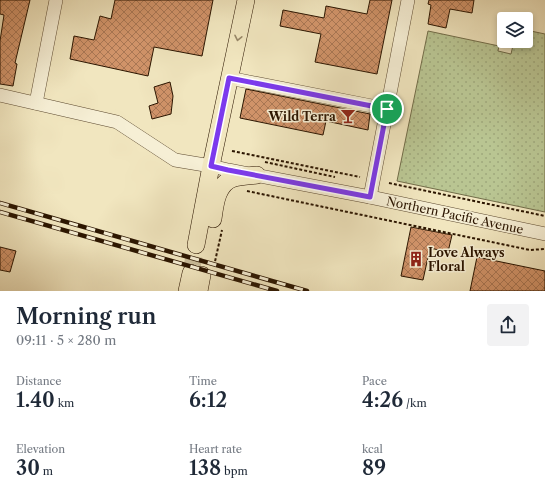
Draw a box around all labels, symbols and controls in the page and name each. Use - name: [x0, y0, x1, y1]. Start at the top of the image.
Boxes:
- map controls: [497, 12, 533, 48]
- button: layers: [497, 12, 533, 48]
- one-way arrow: [234, 35, 242, 41]
- pin: [370, 92, 404, 126]
- icon: arrive: [376, 98, 398, 120]
- bar icon: Wild Terra: [339, 107, 357, 125]
- place label: Wild Terra: [268, 109, 337, 124]
- street label: Northern Pacific Avenue: [385, 193, 525, 237]
- place label: Love Always Floral: [428, 245, 505, 274]
- building icon: Love Always Floral: [407, 250, 425, 268]
- text: Morning run: [16, 303, 156, 330]
- button: share: [487, 304, 529, 346]
- text: 09:11 · 5 × 280 m: [16, 332, 116, 348]
- text: Distance: [16, 374, 62, 388]
- text: Time: [189, 374, 217, 388]
- text: Pace: [362, 374, 387, 388]
- text: 1.40: [16, 388, 55, 412]
- text: 6:12: [189, 388, 227, 412]
- text: 4:26: [362, 388, 403, 412]
- text: km: [55, 396, 74, 410]
- text: /km: [403, 396, 427, 410]
- text: Elevation: [16, 442, 65, 456]
- text: Heart rate: [189, 442, 242, 456]
- text: kcal: [362, 442, 383, 456]
- text: 30: [16, 456, 40, 480]
- text: 138: [189, 456, 221, 480]
- text: 89: [362, 456, 386, 480]
- text: m: [40, 464, 53, 478]
- text: bpm: [221, 464, 248, 478]

